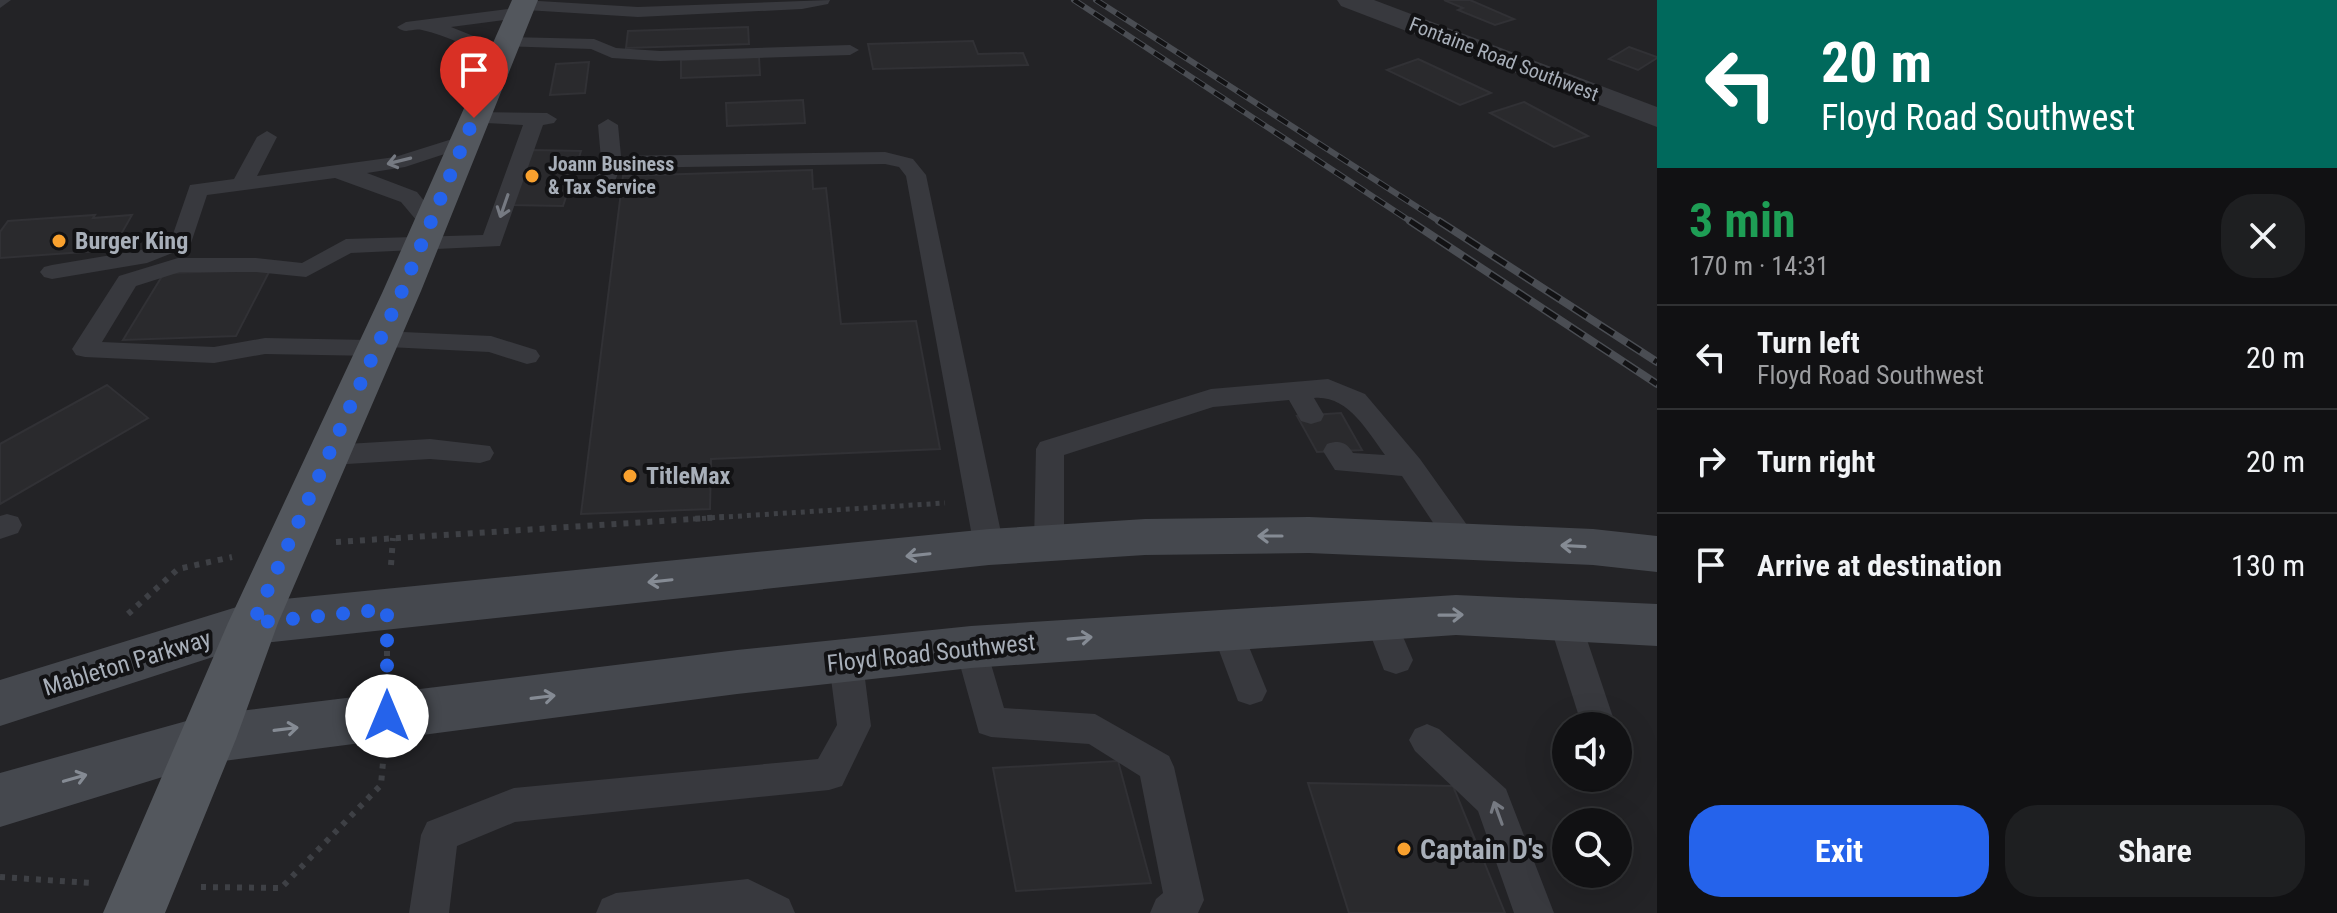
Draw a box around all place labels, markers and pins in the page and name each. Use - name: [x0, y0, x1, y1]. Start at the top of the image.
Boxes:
- pin: [440, 36, 508, 118]
- place label: Joann Business & Tax Service: [548, 152, 674, 199]
- marker: Joann Business & Tax Service: [523, 167, 541, 185]
- place label: Burger King: [75, 227, 188, 255]
- marker: Burger King: [50, 232, 68, 250]
- place label: TitleMax: [646, 462, 730, 490]
- marker: TitleMax: [621, 467, 639, 485]
- place label: Captain D's: [1420, 833, 1544, 866]
- marker: Captain D's: [1395, 840, 1413, 858]

